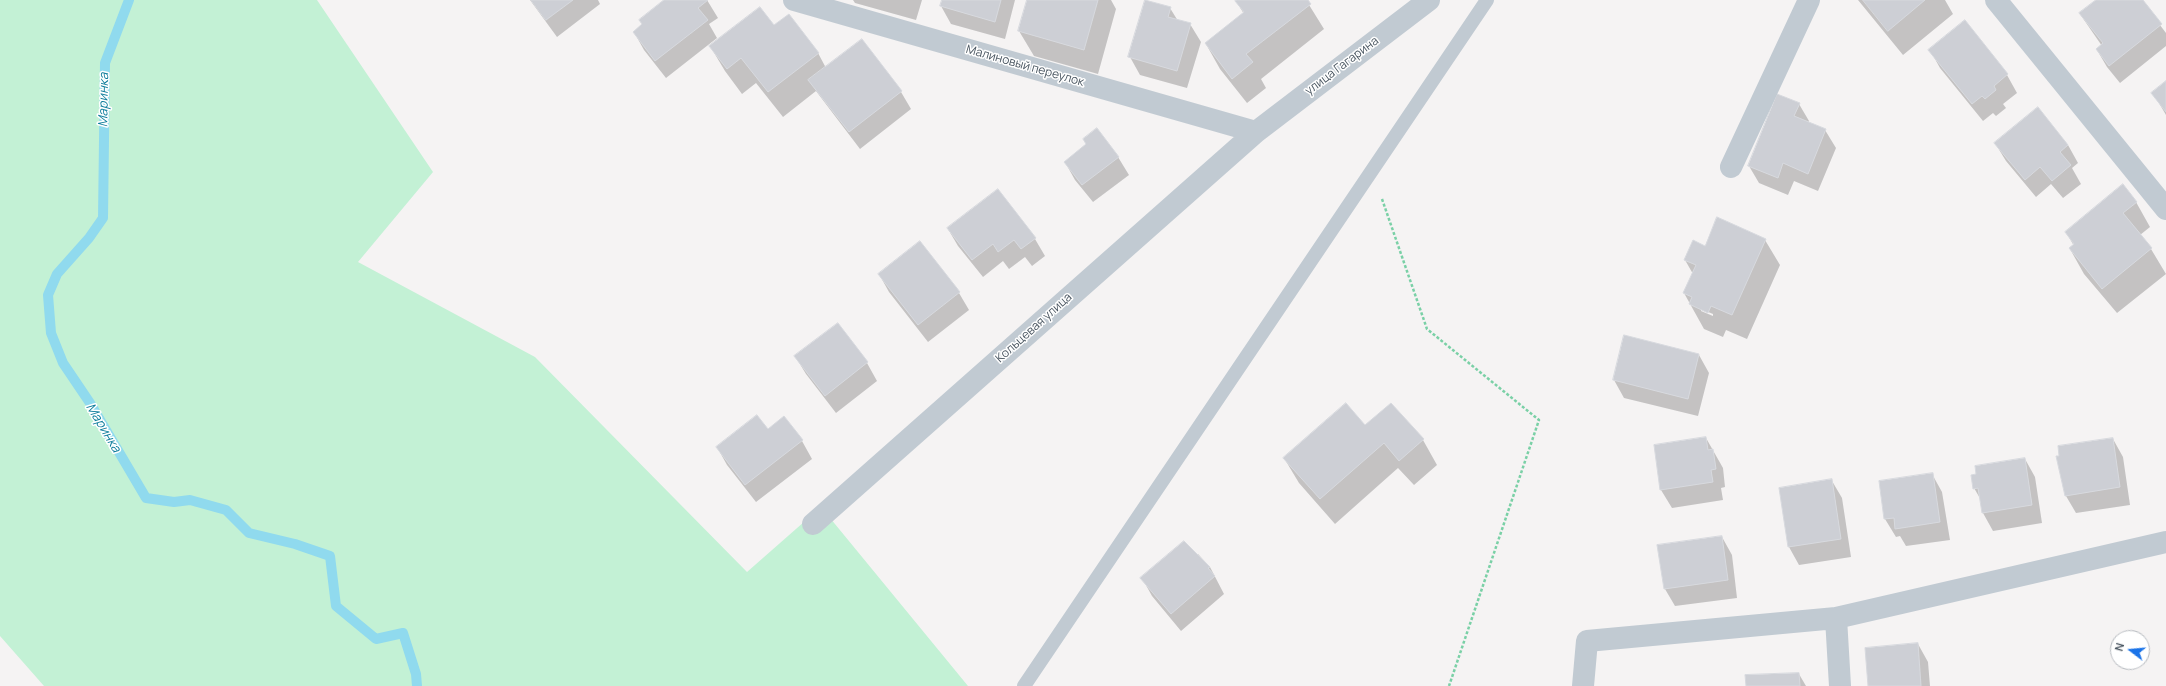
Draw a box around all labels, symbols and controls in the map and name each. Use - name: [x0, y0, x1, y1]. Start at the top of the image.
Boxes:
- street label: улица Гагарина: [1302, 34, 1382, 98]
- street label: Малиновый переулок: [964, 42, 1086, 90]
- water label: Маринка: [96, 73, 112, 127]
- street label: Кольцевая улица: [993, 290, 1075, 366]
- water label: Маринка: [82, 401, 124, 455]
- north arrow: [2110, 630, 2150, 670]
- text: N: [2111, 641, 2127, 653]

